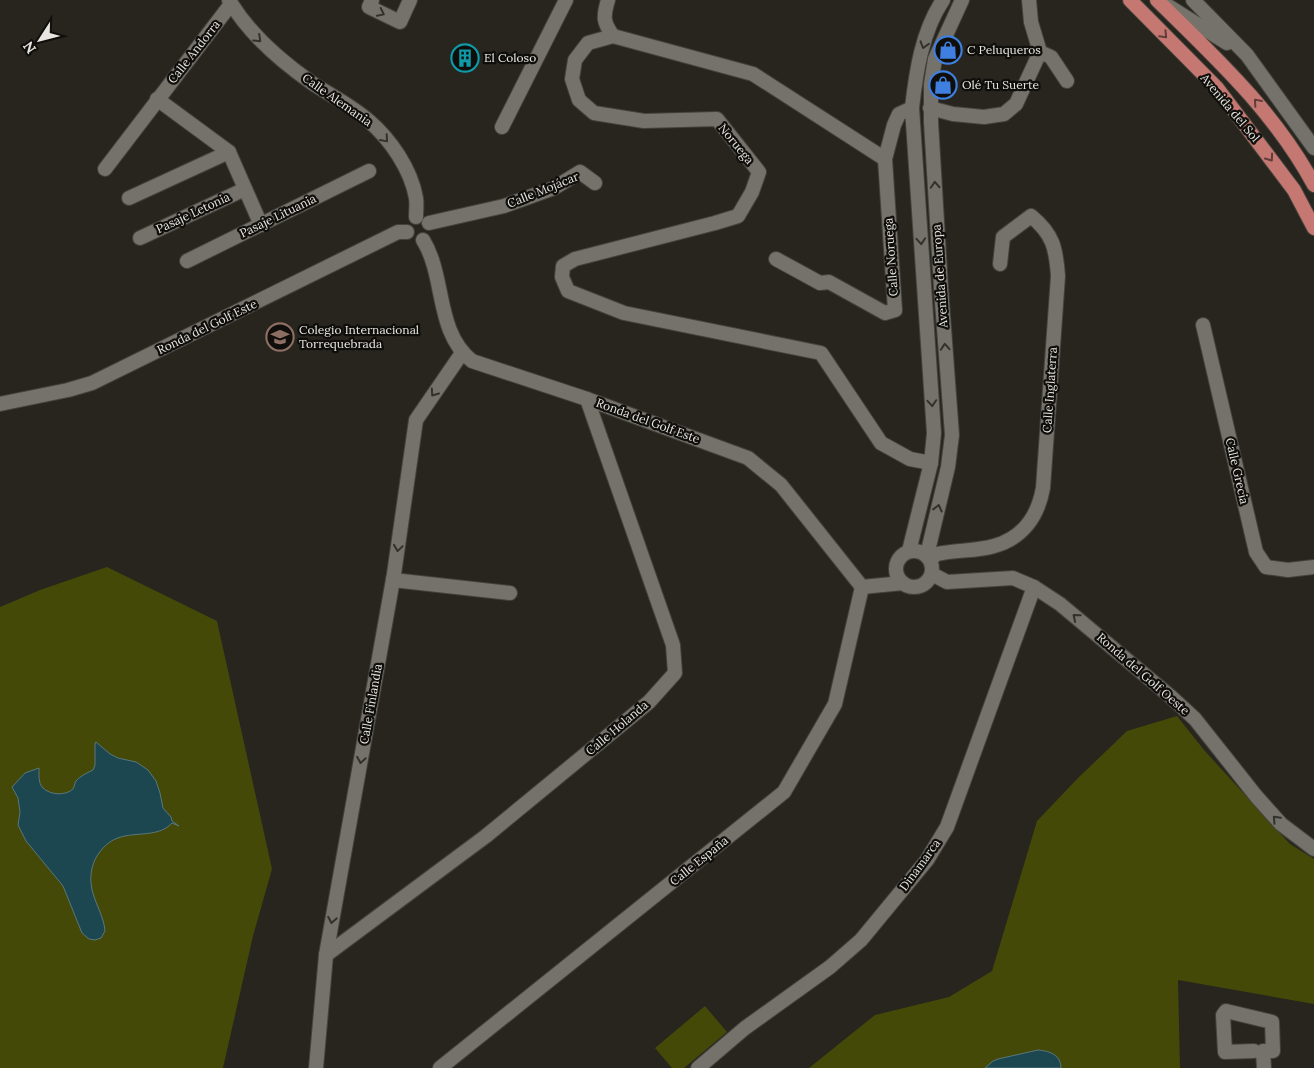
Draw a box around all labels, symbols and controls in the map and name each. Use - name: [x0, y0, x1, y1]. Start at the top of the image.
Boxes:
- one-way arrow: [376, 6, 385, 17]
- north arrow: [15, 15, 65, 65]
- street label: Calle Andorra: [164, 17, 223, 86]
- one-way arrow: [1159, 29, 1168, 38]
- one-way arrow: [252, 33, 261, 42]
- shop icon: C Peluqueros: [933, 35, 963, 65]
- text: N: [19, 38, 40, 57]
- one-way arrow: [920, 40, 930, 48]
- place label: C Peluqueros: [967, 42, 1041, 57]
- building icon: El Coloso: [450, 43, 480, 73]
- place label: El Coloso: [484, 50, 536, 65]
- street label: Calle Alemania: [299, 70, 375, 129]
- shop icon: Olé Tu Suerte: [928, 70, 958, 100]
- street label: Avenida del Sol: [1197, 70, 1263, 145]
- place label: Olé Tu Suerte: [962, 77, 1040, 92]
- one-way arrow: [1253, 98, 1262, 107]
- street label: Noruega: [716, 120, 757, 167]
- one-way arrow: [380, 133, 389, 142]
- one-way arrow: [1264, 152, 1273, 161]
- street label: Calle Mojácar: [505, 168, 582, 211]
- one-way arrow: [929, 181, 940, 189]
- street label: Pasaje Letonia: [153, 189, 232, 236]
- street label: Pasaje Lituania: [237, 191, 318, 241]
- street label: Calle Noruega: [880, 217, 901, 297]
- street label: Avenida de Europa: [928, 224, 951, 329]
- one-way arrow: [915, 237, 926, 245]
- street label: Ronda del Golf Este: [154, 296, 260, 357]
- school or university icon: Colegio Internacional Torrequebrada: [265, 322, 295, 352]
- place label: Colegio Internacional Torrequebrada: [299, 322, 419, 351]
- one-way arrow: [940, 343, 951, 351]
- street label: Calle Inglaterra: [1039, 347, 1060, 433]
- one-way arrow: [431, 387, 440, 397]
- street label: Ronda del Golf Este: [594, 395, 702, 446]
- one-way arrow: [927, 399, 938, 407]
- street label: Calle Grecia: [1223, 436, 1252, 505]
- one-way arrow: [932, 504, 943, 513]
- one-way arrow: [393, 544, 403, 553]
- one-way arrow: [1073, 614, 1082, 623]
- street label: Ronda del Golf Oeste: [1094, 629, 1193, 718]
- street label: Calle Finlandia: [356, 663, 385, 745]
- street label: Calle Holanda: [582, 697, 651, 758]
- one-way arrow: [356, 756, 366, 765]
- one-way arrow: [1273, 815, 1282, 824]
- street label: Calle España: [667, 833, 731, 889]
- street label: Dinamarca: [896, 836, 943, 894]
- one-way arrow: [328, 916, 338, 925]

